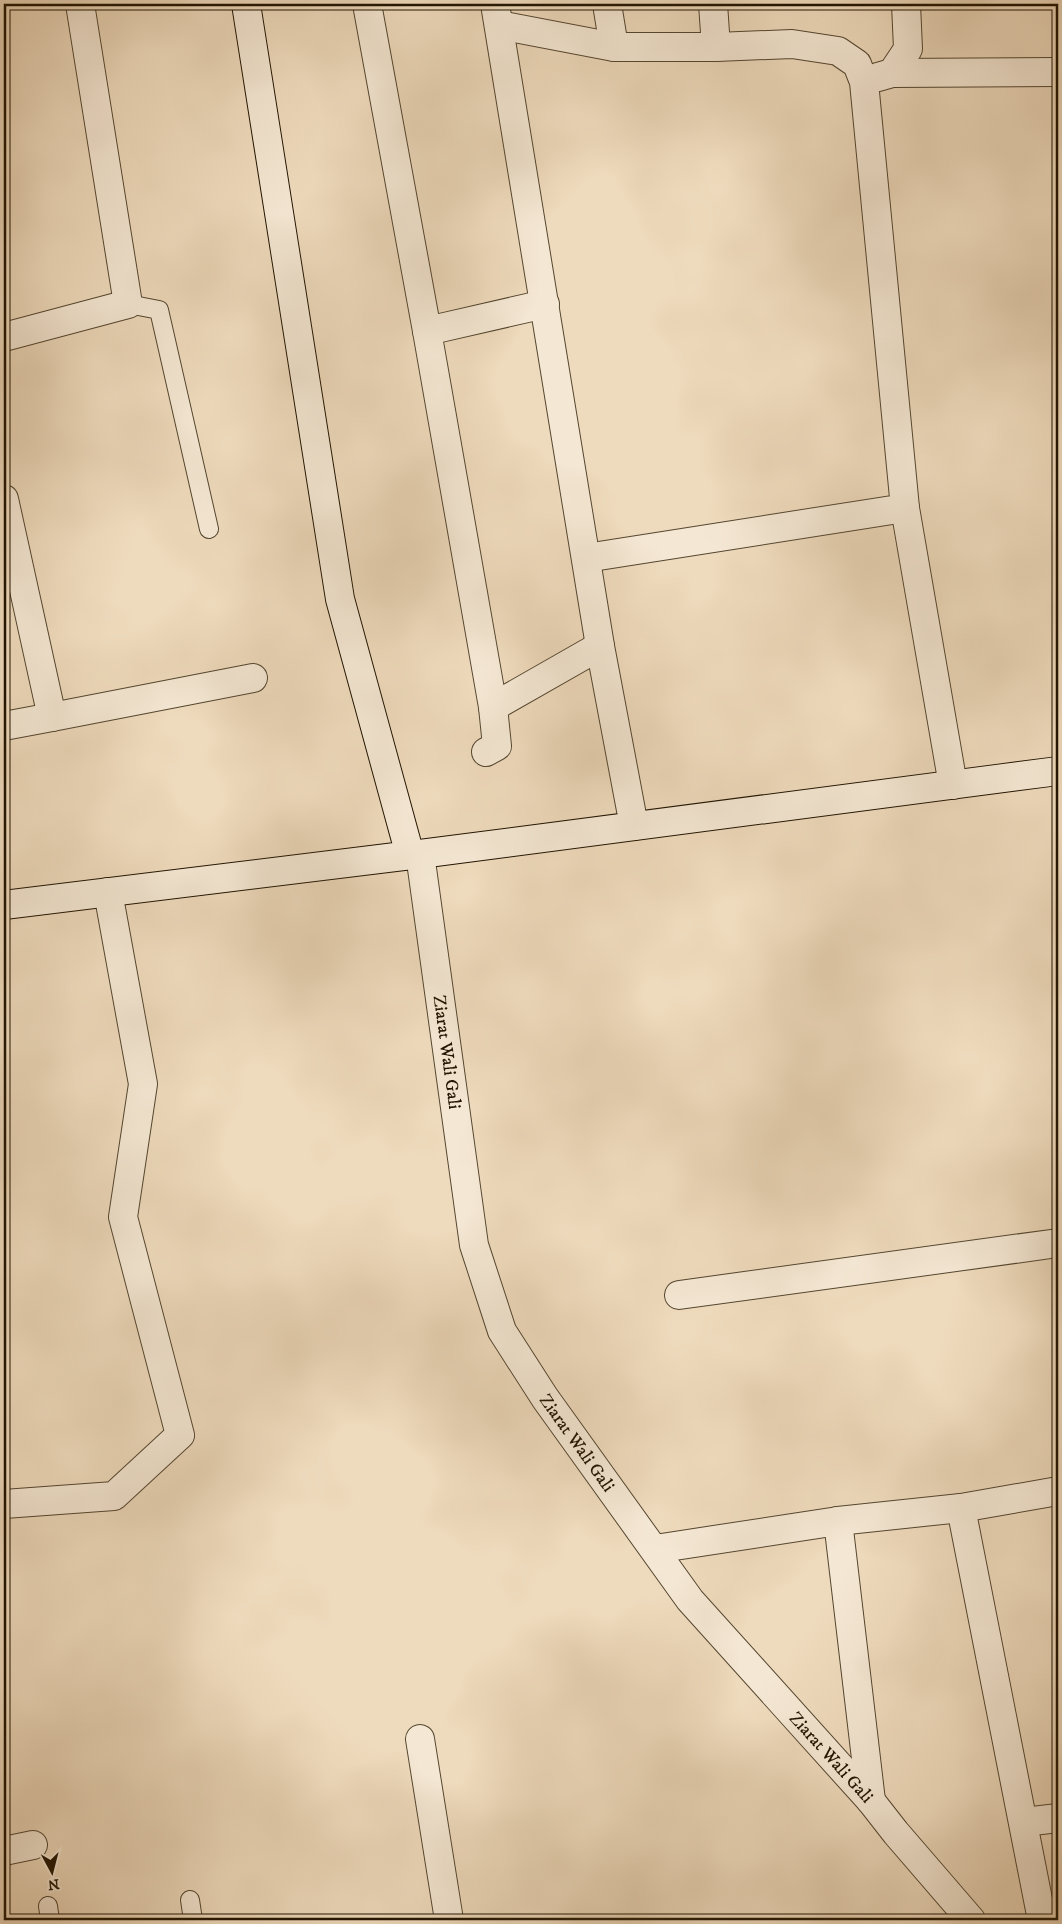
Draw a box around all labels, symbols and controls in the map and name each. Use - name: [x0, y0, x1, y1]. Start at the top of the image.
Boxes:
- street label: Ziarat Wali Gali: [428, 994, 465, 1111]
- street label: Ziarat Wali Gali: [534, 1390, 619, 1497]
- street label: Ziarat Wali Gali: [784, 1708, 878, 1808]
- north arrow: [28, 1846, 78, 1896]
- text: N: [46, 1874, 60, 1894]

